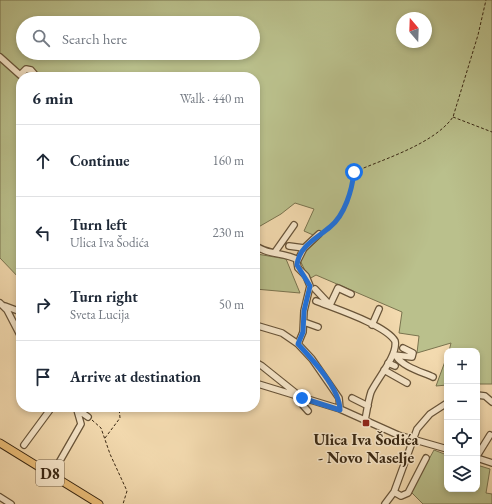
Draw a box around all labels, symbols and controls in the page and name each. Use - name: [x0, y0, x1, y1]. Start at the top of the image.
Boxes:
- north arrow: [396, 12, 432, 48]
- search box: [16, 16, 260, 60]
- icon: search: [30, 27, 52, 49]
- text: Search here: [62, 29, 127, 48]
- text: 6 min: [32, 87, 73, 109]
- text: Walk · 440 m: [180, 90, 244, 107]
- icon: ahead: [32, 150, 54, 172]
- text: Continue: [70, 151, 130, 170]
- text: 160 m: [213, 152, 244, 169]
- route start: [345, 163, 363, 181]
- text: Turn left: [70, 215, 127, 234]
- icon: left: [32, 222, 54, 244]
- text: 230 m: [213, 224, 244, 241]
- text: Ulica Iva Šodića: [70, 234, 149, 251]
- text: Turn right: [70, 287, 138, 306]
- icon: right: [32, 294, 54, 316]
- text: 50 m: [219, 296, 244, 313]
- text: Sveta Lucija: [70, 306, 129, 323]
- map controls: [444, 348, 480, 492]
- button: +: [444, 348, 480, 384]
- icon: arrive: [32, 366, 54, 388]
- text: Arrive at destination: [70, 367, 201, 386]
- button: −: [444, 384, 480, 420]
- route end: [293, 389, 311, 407]
- marker: Ulica Iva Šodića - Novo Naselje: [361, 418, 371, 428]
- button: locate: [444, 420, 480, 456]
- place label: Ulica Iva Šodića - Novo Naselje: [314, 429, 419, 468]
- button: layers: [444, 456, 480, 492]
- road number: D8: [36, 460, 64, 486]

